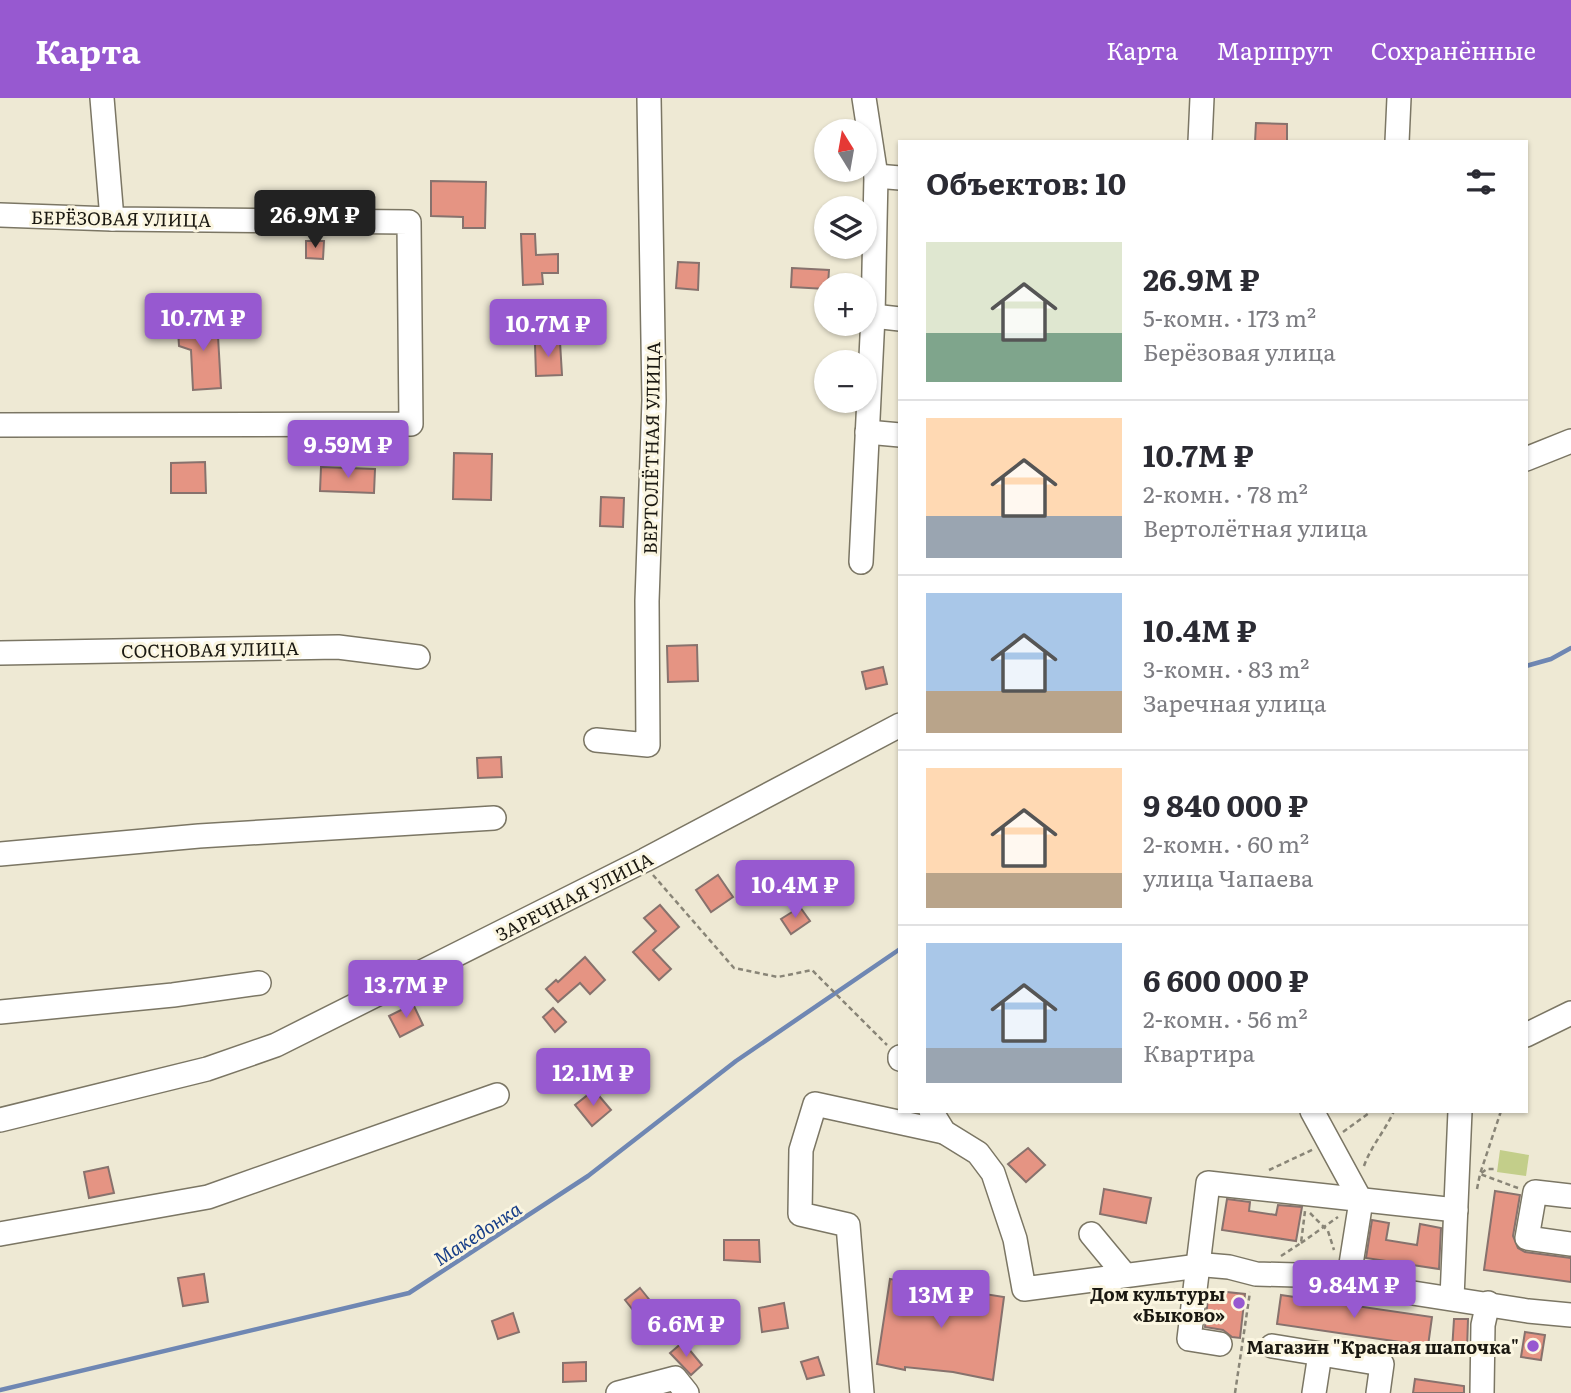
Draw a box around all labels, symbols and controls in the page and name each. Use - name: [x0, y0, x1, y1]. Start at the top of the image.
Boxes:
- text: Карта: [35, 25, 141, 74]
- text: Карта: [1106, 32, 1178, 67]
- text: Маршрут: [1216, 32, 1333, 67]
- text: Сохранённые: [1371, 32, 1536, 67]
- north arrow: [814, 119, 877, 182]
- map controls: [814, 119, 877, 413]
- text: Объектов: 10: [926, 160, 1126, 204]
- icon: filters: [1462, 163, 1500, 201]
- pin: 26.9M ₽: [250, 190, 380, 250]
- text: 26.9M ₽: [270, 196, 360, 230]
- button: layers: [814, 196, 877, 259]
- street label: БЕРЁЗОВАЯ УЛИЦА: [31, 203, 211, 233]
- text: 26.9M ₽: [1143, 256, 1259, 300]
- icon: home: [982, 270, 1066, 354]
- button: +: [814, 273, 877, 336]
- pin: 10.7M ₽: [138, 294, 268, 353]
- text: 10.7M ₽: [161, 299, 245, 333]
- pin: 10.7M ₽: [483, 300, 613, 359]
- text: 5-комн. · 173 m²: [1143, 300, 1316, 334]
- text: 10.7M ₽: [506, 305, 590, 339]
- text: Берёзовая улица: [1143, 334, 1336, 368]
- street label: ВЕРТОЛЁТНАЯ УЛИЦА: [636, 341, 666, 555]
- button: −: [814, 350, 877, 413]
- pin: 9.59M ₽: [283, 420, 413, 480]
- text: 9.59M ₽: [304, 426, 392, 460]
- text: 10.7M ₽: [1143, 432, 1253, 476]
- icon: home: [982, 446, 1066, 530]
- text: 2-комн. · 78 m²: [1143, 476, 1308, 510]
- text: Вертолётная улица: [1143, 510, 1368, 544]
- text: 10.4M ₽: [1143, 607, 1257, 651]
- icon: home: [982, 621, 1066, 705]
- street label: СОСНОВАЯ УЛИЦА: [121, 634, 299, 664]
- text: 3-комн. · 83 m²: [1143, 651, 1309, 685]
- text: Заречная улица: [1143, 685, 1326, 719]
- text: 9 840 000 ₽: [1143, 782, 1308, 826]
- icon: home: [982, 796, 1066, 880]
- text: 2-комн. · 60 m²: [1143, 826, 1309, 860]
- street label: ЗАРЕЧНАЯ УЛИЦА: [491, 845, 657, 947]
- pin: 10.4M ₽: [730, 860, 860, 920]
- text: улица Чапаева: [1143, 860, 1314, 894]
- text: 10.4M ₽: [751, 866, 839, 900]
- text: 6 600 000 ₽: [1143, 957, 1308, 1001]
- pin: 13.7M ₽: [341, 960, 471, 1020]
- text: 13.7M ₽: [364, 966, 448, 1000]
- icon: home: [982, 971, 1066, 1055]
- text: 2-комн. · 56 m²: [1143, 1001, 1308, 1035]
- text: Квартира: [1143, 1035, 1255, 1069]
- pin: 12.1M ₽: [528, 1048, 658, 1108]
- text: 12.1M ₽: [552, 1054, 634, 1088]
- water label: Македонка: [428, 1194, 527, 1272]
- pin: 9.84M ₽: [1289, 1260, 1419, 1320]
- text: 9.84M ₽: [1309, 1266, 1399, 1300]
- pin: 13M ₽: [892, 1270, 990, 1330]
- text: 13M ₽: [908, 1276, 974, 1310]
- place label: Дом культуры «Быково»: [1090, 1280, 1225, 1328]
- marker: Дом культуры «Быково»: [1231, 1295, 1247, 1311]
- pin: 6.6M ₽: [629, 1300, 743, 1359]
- text: 6.6M ₽: [647, 1305, 725, 1339]
- place label: Магазин "Красная шапочка": [1246, 1333, 1519, 1360]
- marker: Магазин "Красная шапочка": [1525, 1338, 1541, 1354]

